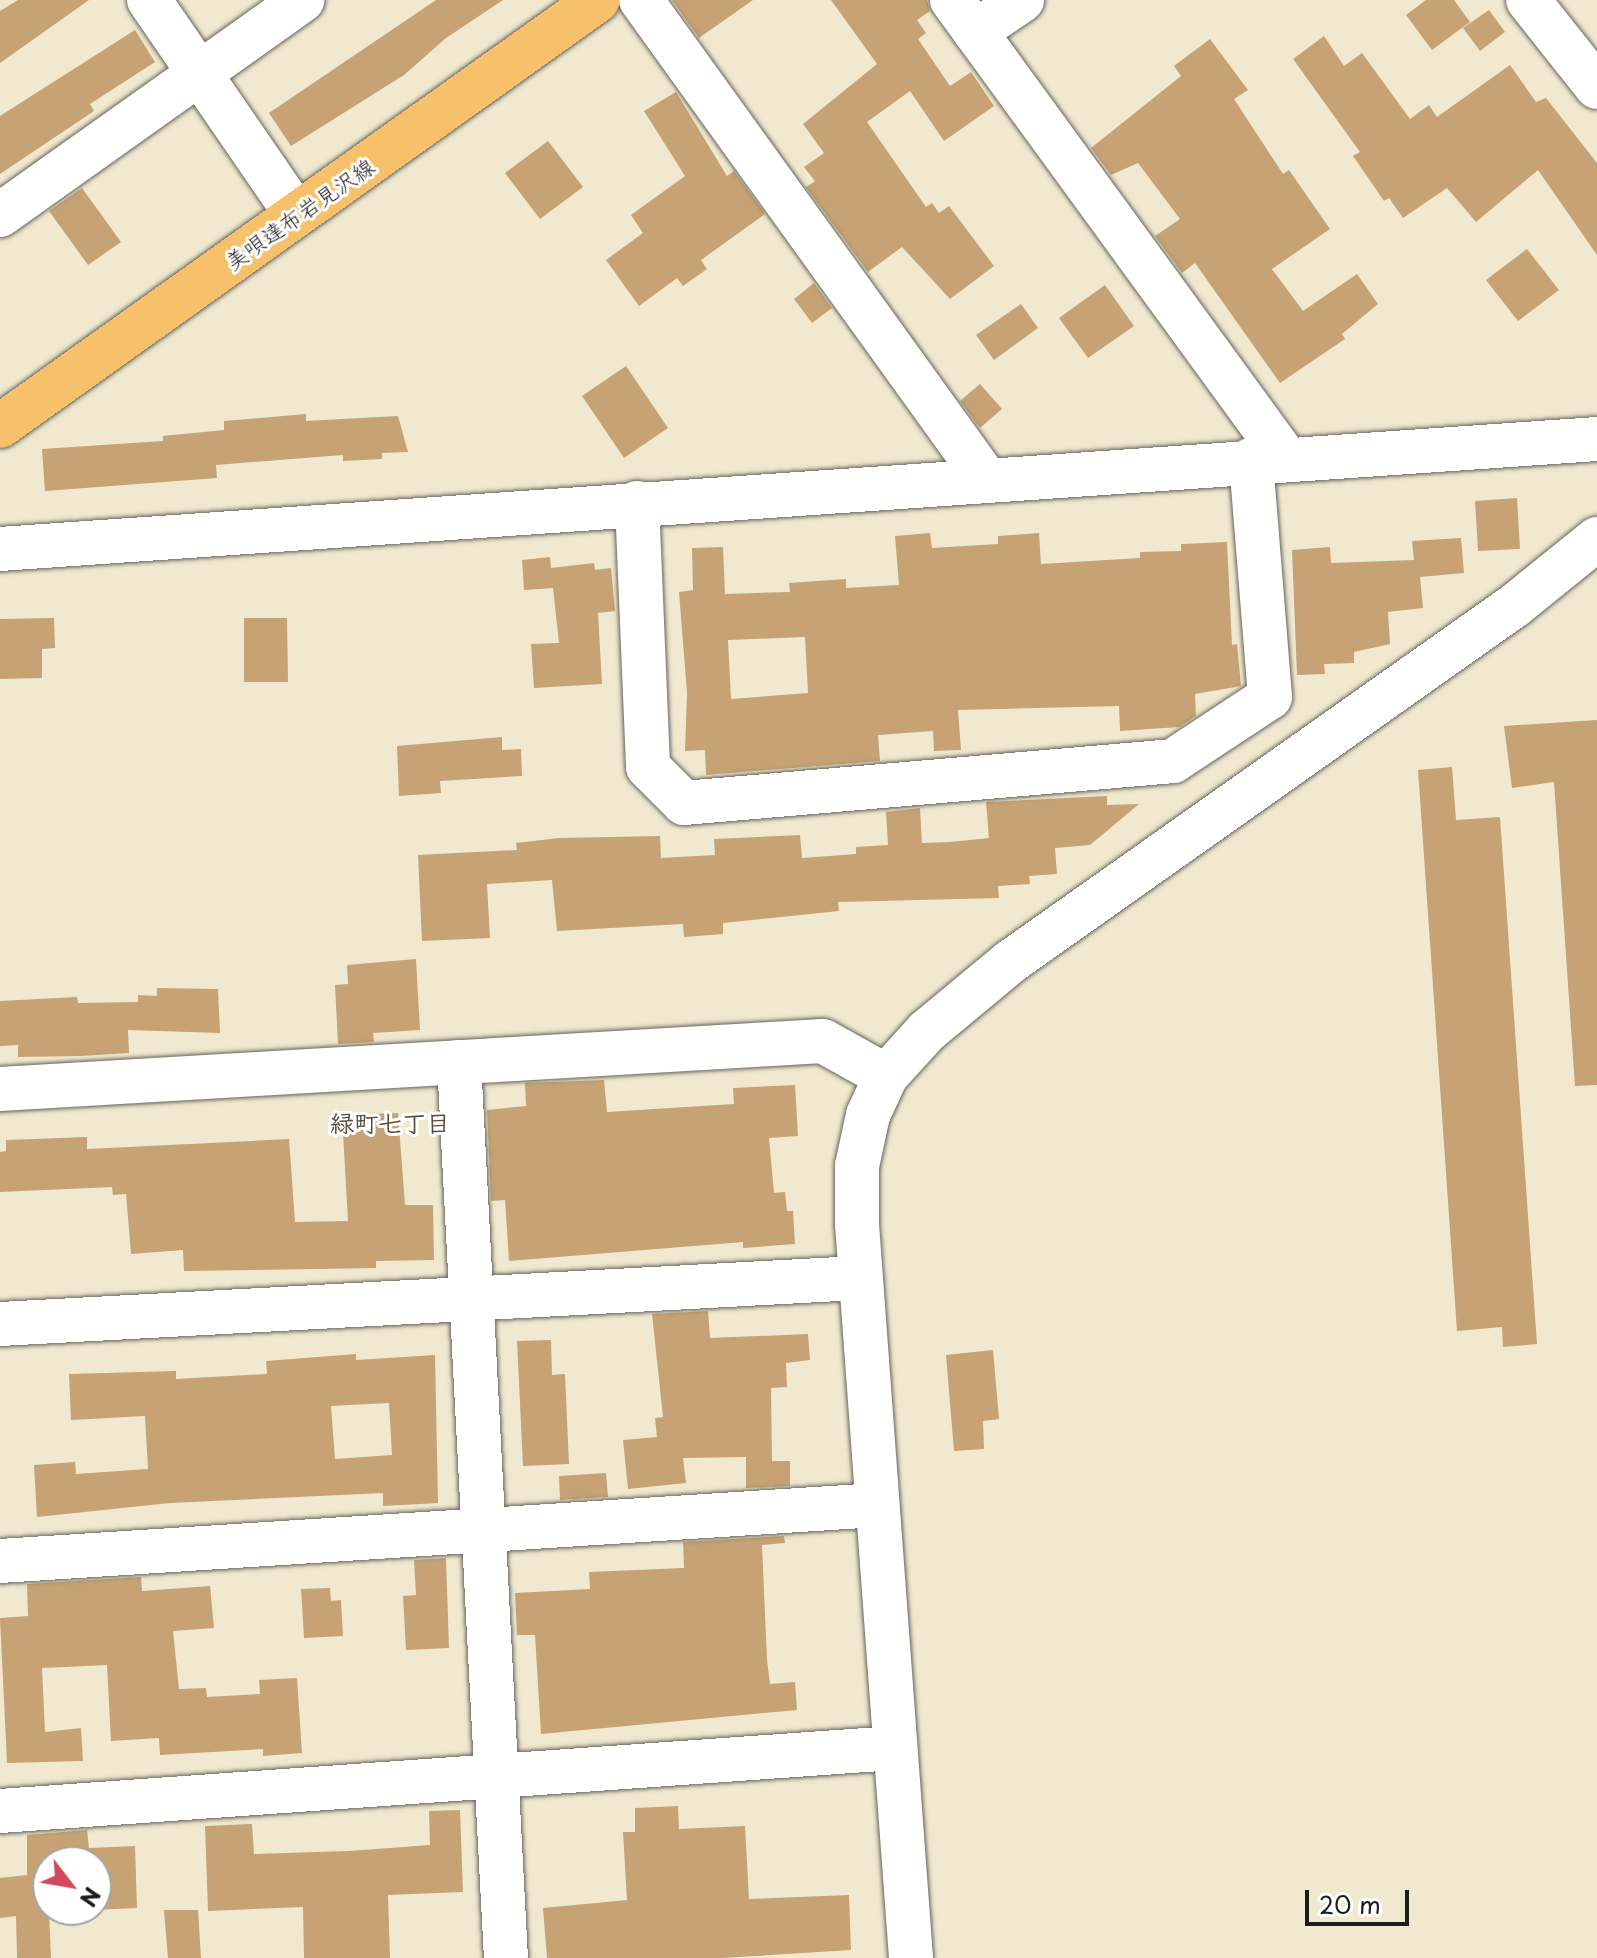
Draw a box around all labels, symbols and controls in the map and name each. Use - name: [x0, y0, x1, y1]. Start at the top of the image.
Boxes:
- street label: 美唄達布岩見沢線: [219, 152, 379, 274]
- district label: 緑町七丁目: [330, 1109, 450, 1137]
- north arrow: [32, 1846, 112, 1926]
- scale bar: [1309, 1874, 1413, 1924]
- text: N: [73, 1882, 110, 1914]
- text: 20 m: [1319, 1886, 1381, 1922]

